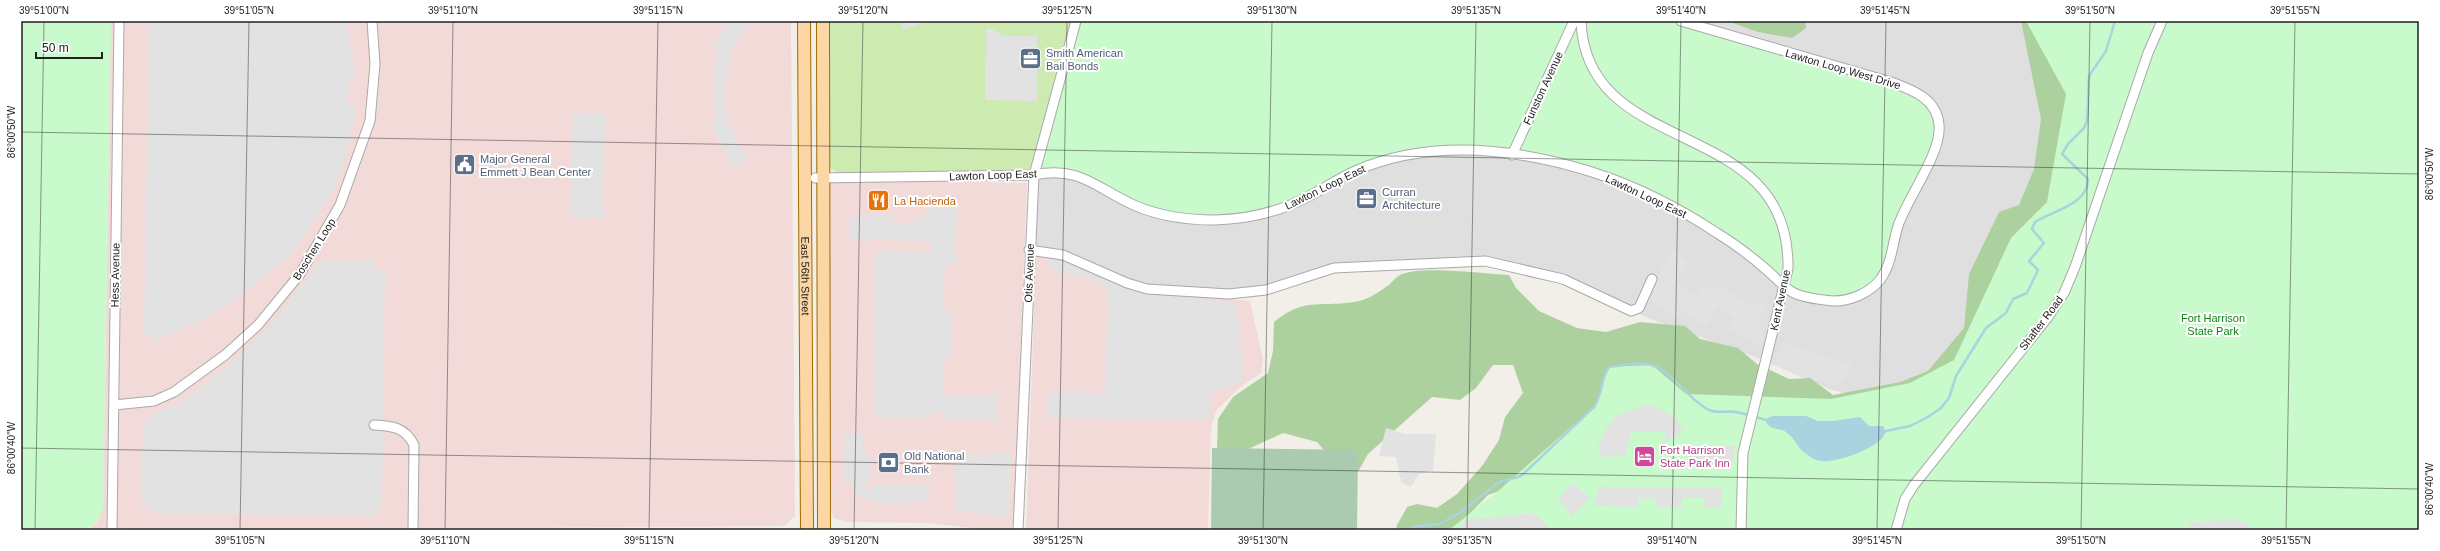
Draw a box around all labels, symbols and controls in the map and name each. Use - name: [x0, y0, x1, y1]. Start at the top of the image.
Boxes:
- text: 39°51'00"N: [19, 5, 69, 16]
- text: 39°51'05"N: [224, 5, 274, 16]
- text: 39°51'10"N: [428, 5, 478, 16]
- text: 39°51'15"N: [633, 5, 683, 16]
- text: 39°51'20"N: [838, 5, 888, 16]
- text: 39°51'25"N: [1042, 5, 1092, 16]
- text: 39°51'30"N: [1247, 5, 1297, 16]
- text: 39°51'35"N: [1451, 5, 1501, 16]
- text: 39°51'40"N: [1656, 5, 1706, 16]
- text: 39°51'45"N: [1860, 5, 1910, 16]
- text: 39°51'50"N: [2065, 5, 2115, 16]
- text: 39°51'55"N: [2270, 5, 2320, 16]
- scale bar: [36, 34, 102, 60]
- text: 50 m: [42, 41, 69, 55]
- office icon: Smith American Bail Bonds: [1017, 46, 1043, 72]
- place label: Smith American Bail Bonds: [1046, 47, 1123, 72]
- street label: Lawton Loop West Drive: [1784, 47, 1902, 91]
- street label: Funston Avenue: [1521, 50, 1565, 126]
- text: 86°00'50"W: [6, 105, 17, 158]
- text: 86°00'50"W: [2424, 147, 2435, 200]
- public building icon: Major General Emmett J Bean Center: [452, 152, 478, 178]
- place label: Major General Emmett J Bean Center: [480, 153, 592, 178]
- street label: Lawton Loop East: [1283, 162, 1367, 212]
- street label: Lawton Loop East: [949, 167, 1037, 183]
- street label: Lawton Loop East: [1604, 172, 1688, 220]
- office icon: Curran Architecture: [1354, 185, 1380, 211]
- place label: Curran Architecture: [1382, 186, 1441, 211]
- restaurant icon: La Hacienda: [866, 188, 892, 214]
- place label: La Hacienda: [894, 195, 957, 207]
- street label: Boschen Loop: [290, 216, 338, 282]
- street label: East 56th Street: [799, 236, 812, 316]
- street label: Hess Avenue: [108, 243, 122, 307]
- street label: Otis Avenue: [1022, 243, 1036, 303]
- street label: Kent Avenue: [1768, 268, 1792, 332]
- street label: Shafter Road: [2017, 294, 2065, 352]
- park label: Fort Harrison State Park: [2181, 312, 2245, 337]
- text: 86°00'40"W: [6, 421, 17, 474]
- hotel icon: Fort Harrison State Park Inn: [1631, 443, 1657, 469]
- place label: Fort Harrison State Park Inn: [1660, 444, 1730, 469]
- bank icon: Old National Bank: [875, 449, 901, 475]
- place label: Old National Bank: [904, 450, 965, 475]
- text: 86°00'40"W: [2424, 462, 2435, 515]
- text: 39°51'05"N: [215, 535, 265, 546]
- text: 39°51'10"N: [420, 535, 470, 546]
- text: 39°51'15"N: [624, 535, 674, 546]
- text: 39°51'20"N: [829, 535, 879, 546]
- text: 39°51'25"N: [1033, 535, 1083, 546]
- text: 39°51'30"N: [1238, 535, 1288, 546]
- text: 39°51'35"N: [1442, 535, 1492, 546]
- text: 39°51'40"N: [1647, 535, 1697, 546]
- text: 39°51'45"N: [1852, 535, 1902, 546]
- text: 39°51'50"N: [2056, 535, 2106, 546]
- text: 39°51'55"N: [2261, 535, 2311, 546]

